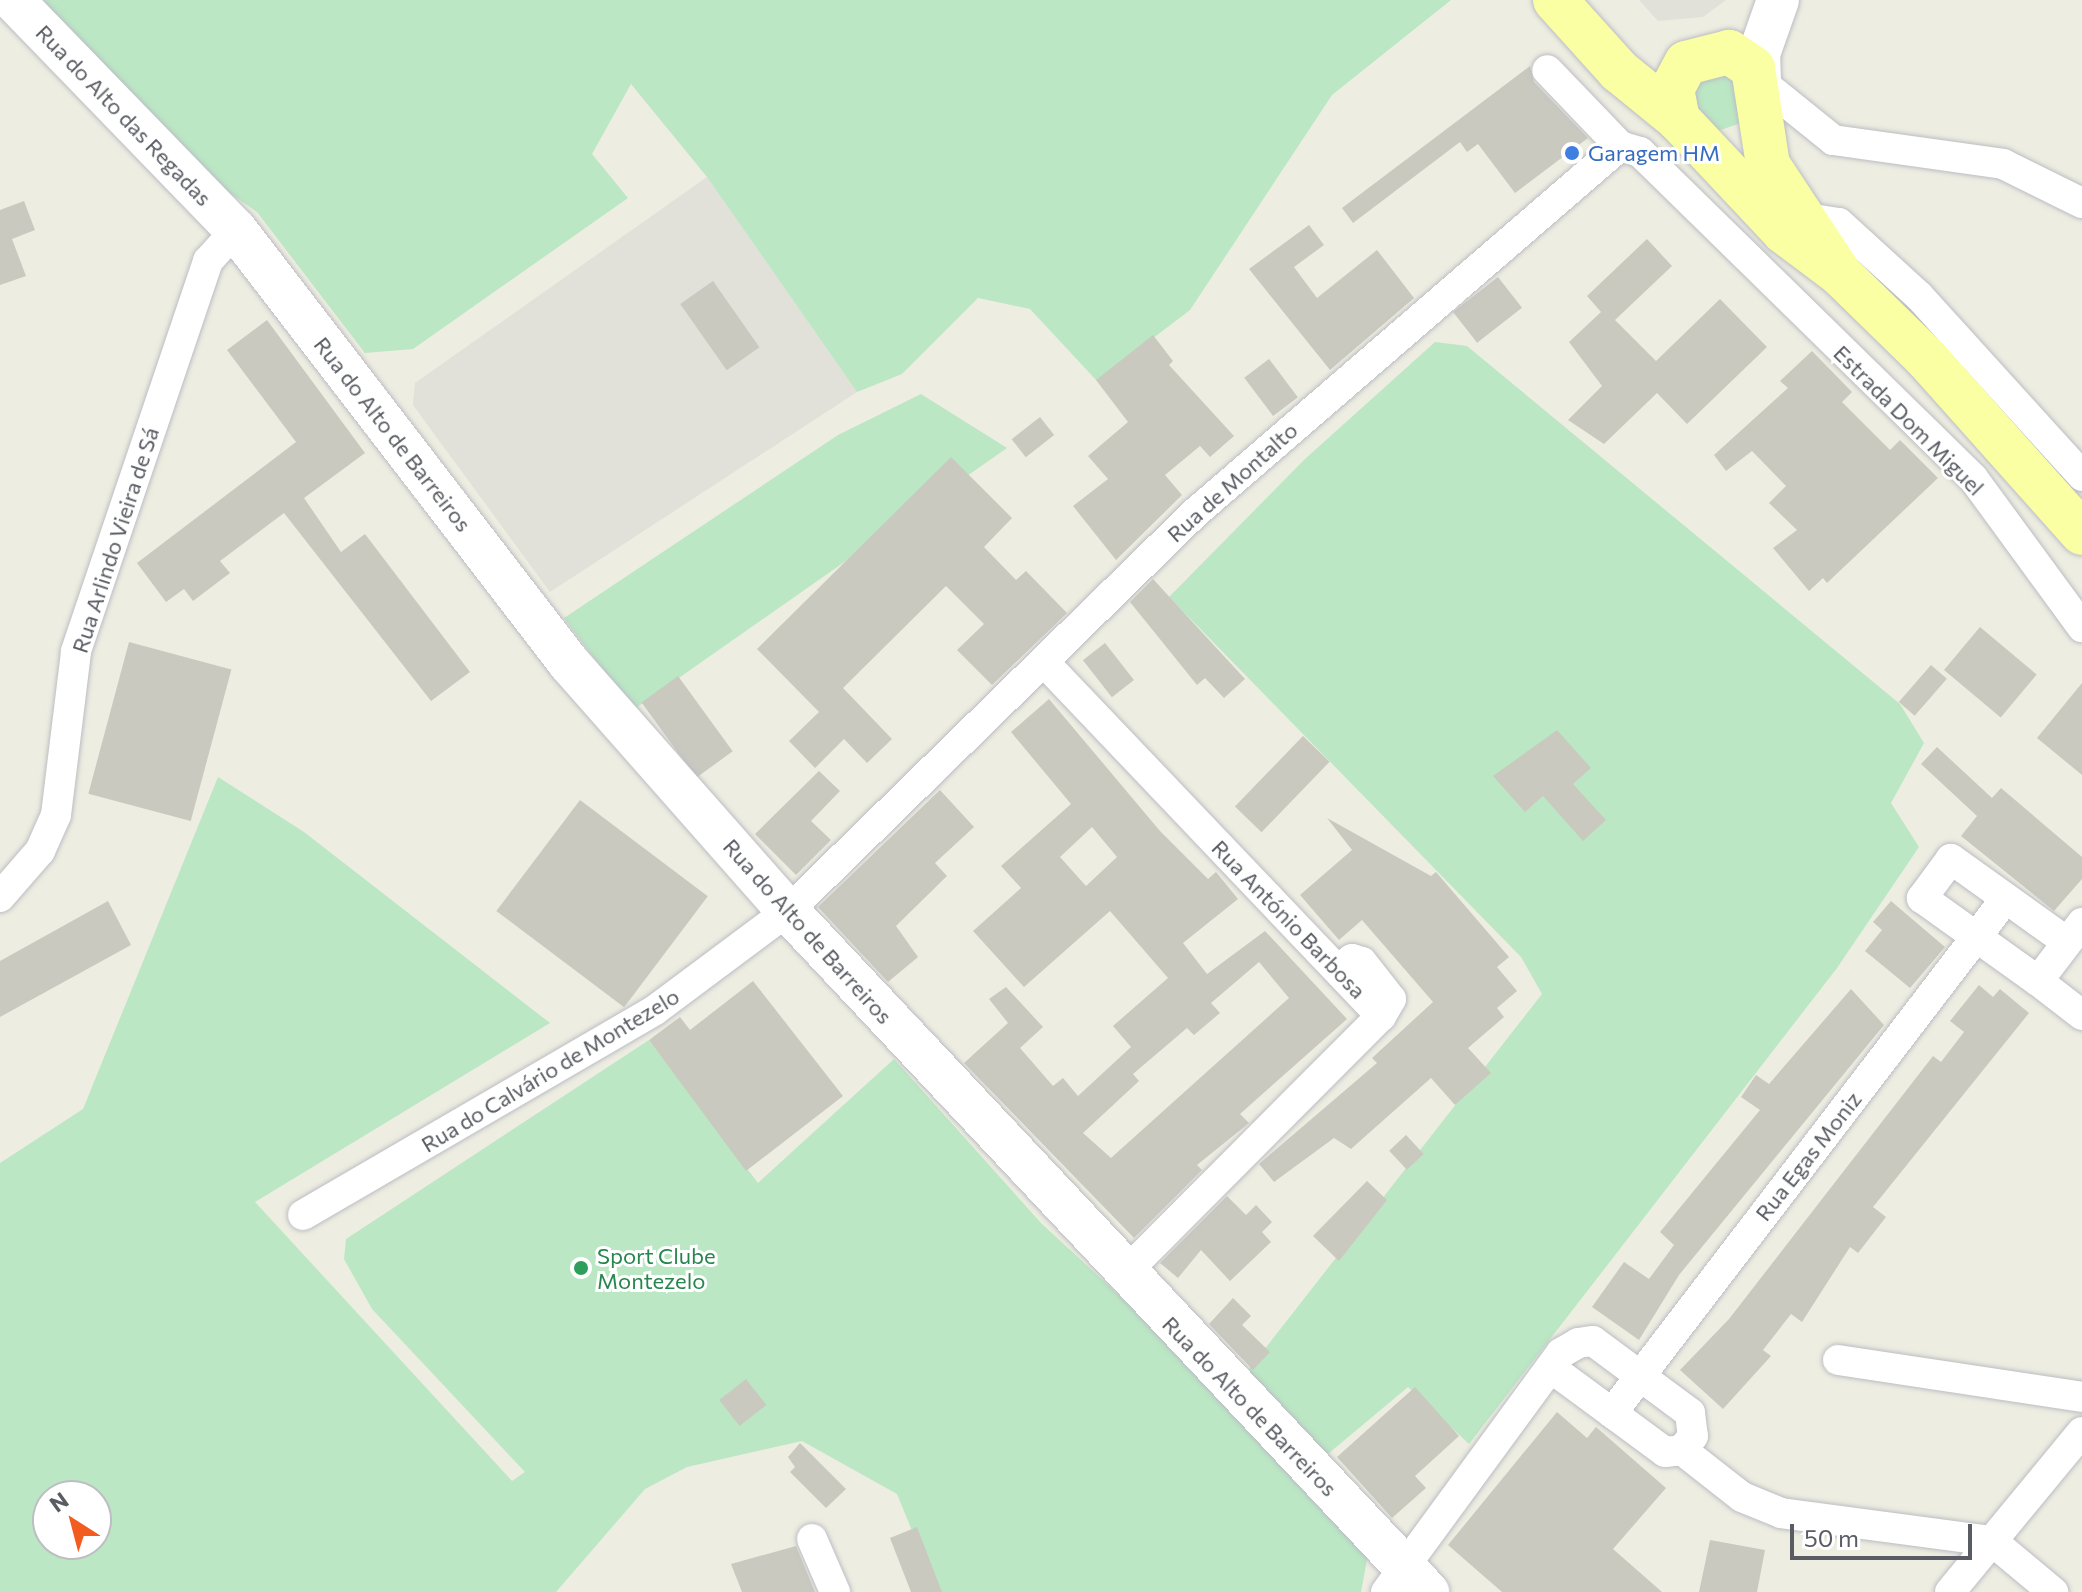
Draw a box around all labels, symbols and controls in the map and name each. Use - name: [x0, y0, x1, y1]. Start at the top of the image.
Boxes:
- street label: Rua do Alto das Regadas: [31, 19, 217, 211]
- place label: Garagem HM: [1588, 140, 1720, 166]
- marker: Garagem HM: [1563, 144, 1581, 162]
- street label: Rua do Alto de Barreiros: [309, 331, 477, 537]
- street label: Estrada Dom Miguel: [1828, 339, 1990, 501]
- street label: Rua de Montalto: [1161, 417, 1303, 547]
- street label: Rua Arlindo Vieira de Sá: [66, 424, 164, 656]
- street label: Rua do Alto de Barreiros: [718, 833, 898, 1029]
- street label: Rua António Barbosa: [1207, 834, 1371, 1004]
- street label: Rua do Calvário de Montezelo: [416, 982, 684, 1158]
- street label: Rua Egas Moniz: [1749, 1086, 1867, 1226]
- place label: Sport Clube Montezelo: [597, 1242, 716, 1294]
- marker: Sport Clube Montezelo: [572, 1259, 590, 1277]
- street label: Rua do Alto de Barreiros: [1157, 1311, 1343, 1501]
- north arrow: [32, 1480, 112, 1560]
- text: N: [44, 1486, 73, 1518]
- scale bar: [1794, 1508, 1976, 1558]
- text: 50 m: [1804, 1523, 1859, 1552]

